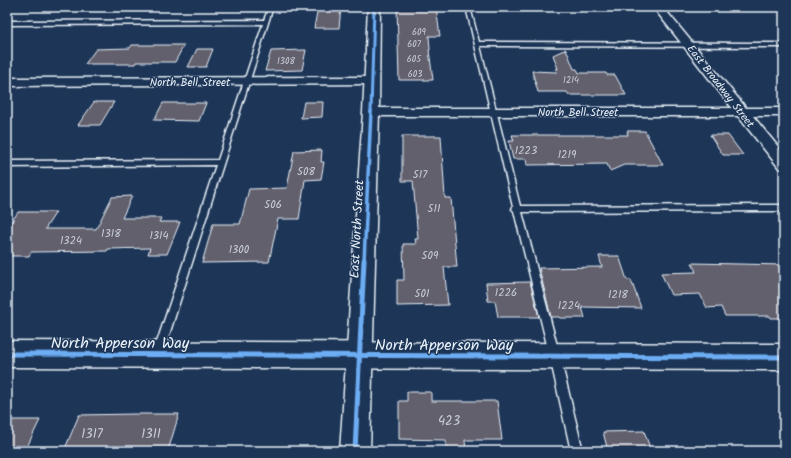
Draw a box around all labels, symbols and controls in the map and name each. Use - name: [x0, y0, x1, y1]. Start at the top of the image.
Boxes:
- house number: 609: [412, 25, 427, 40]
- house number: 607: [407, 37, 422, 52]
- street label: East Broadway Street: [682, 41, 759, 133]
- house number: 605: [407, 52, 422, 67]
- house number: 1308: [277, 54, 296, 69]
- house number: 603: [408, 67, 422, 82]
- house number: 1214: [563, 73, 579, 88]
- street label: North Bell Street: [150, 74, 231, 92]
- street label: North Bell Street: [538, 104, 619, 122]
- house number: 1223: [515, 142, 537, 160]
- house number: 1219: [558, 146, 577, 164]
- house number: 508: [297, 163, 315, 181]
- house number: 517: [413, 166, 428, 184]
- street label: East North Street: [344, 178, 371, 279]
- house number: 506: [264, 196, 282, 214]
- house number: 511: [428, 200, 440, 218]
- house number: 1318: [101, 225, 121, 243]
- house number: 1314: [149, 227, 169, 245]
- house number: 1324: [60, 232, 82, 250]
- house number: 1300: [229, 241, 250, 259]
- house number: 509: [422, 247, 439, 265]
- house number: 1226: [495, 284, 517, 302]
- house number: 501: [415, 285, 429, 303]
- house number: 1218: [608, 286, 628, 304]
- house number: 1224: [558, 297, 580, 315]
- street label: North Apperson Way: [51, 331, 190, 356]
- street label: North Apperson Way: [375, 333, 514, 358]
- house number: 423: [438, 411, 460, 432]
- house number: 1317: [81, 424, 104, 445]
- house number: 1311: [141, 424, 161, 445]

